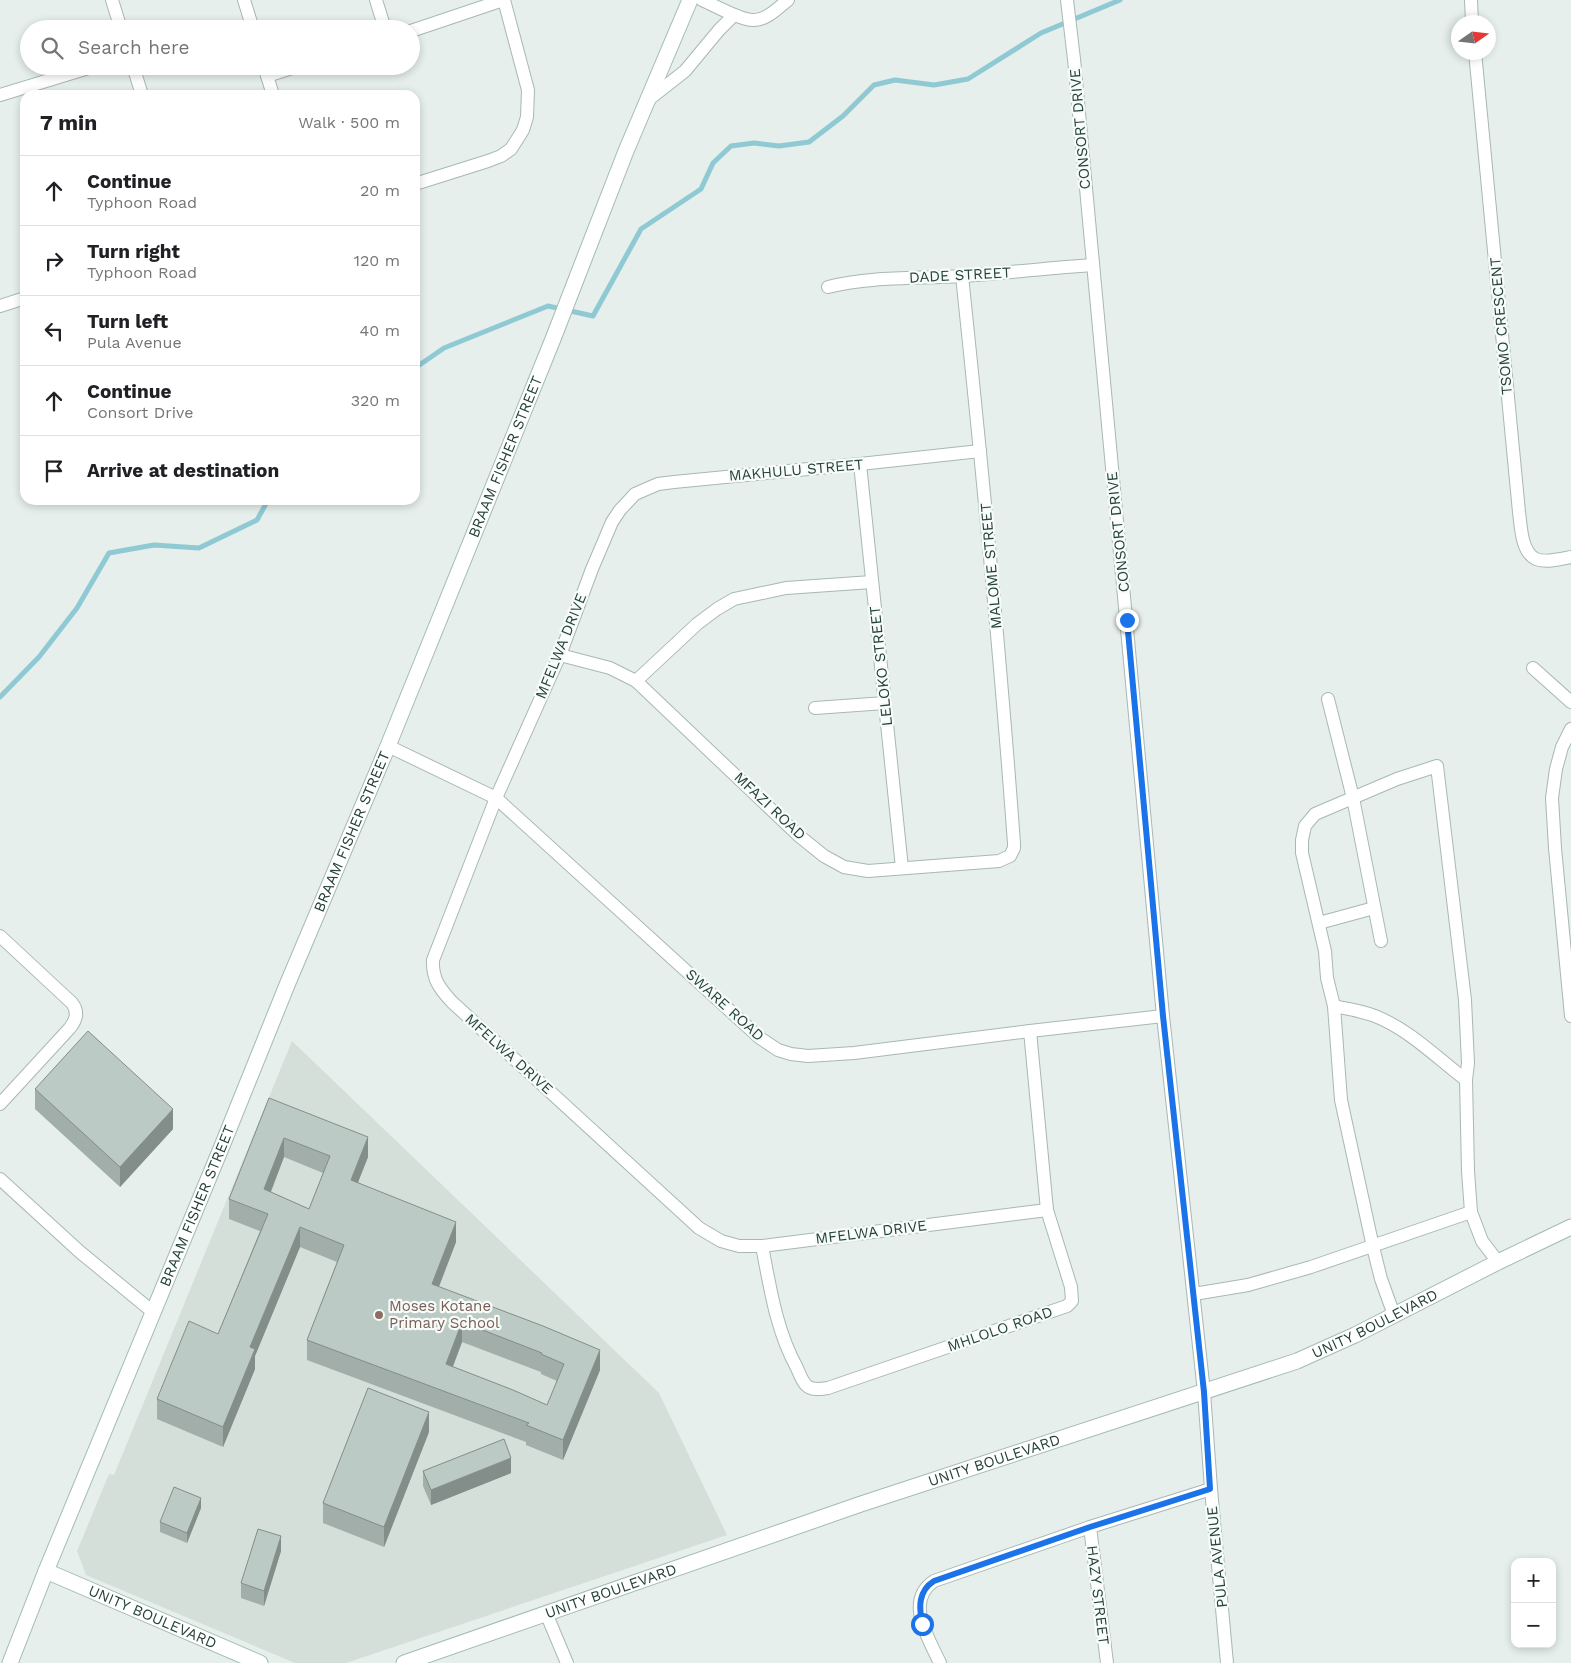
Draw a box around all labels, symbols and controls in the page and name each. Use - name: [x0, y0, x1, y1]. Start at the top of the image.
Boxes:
- north arrow: [1451, 15, 1496, 60]
- search box: [20, 20, 420, 75]
- icon: search: [38, 34, 66, 62]
- text: Search here: [78, 36, 189, 59]
- street label: CONSORT DRIVE: [1066, 68, 1094, 190]
- text: 7 min: [40, 110, 97, 135]
- text: Walk · 500 m: [298, 113, 400, 132]
- text: Continue: [87, 170, 171, 193]
- icon: ahead: [40, 177, 68, 205]
- text: 20 m: [360, 181, 400, 200]
- text: Typhoon Road: [87, 193, 197, 212]
- text: Turn right: [87, 240, 180, 263]
- icon: right: [40, 247, 68, 275]
- text: 120 m: [354, 251, 400, 270]
- street label: TSOMO CRESCENT: [1486, 256, 1516, 396]
- text: Typhoon Road: [87, 263, 197, 282]
- street label: DADE STREET: [908, 263, 1012, 287]
- text: Turn left: [87, 310, 168, 333]
- icon: left: [40, 317, 68, 345]
- text: 40 m: [360, 321, 400, 340]
- text: Pula Avenue: [87, 333, 182, 352]
- street label: BRAAM FISHER STREET: [464, 373, 546, 540]
- text: Continue: [87, 380, 171, 403]
- icon: ahead: [40, 387, 68, 415]
- text: 320 m: [351, 391, 400, 410]
- text: Consort Drive: [87, 403, 194, 422]
- street label: MAKHULU STREET: [728, 455, 864, 485]
- icon: arrive: [40, 457, 68, 485]
- text: Arrive at destination: [87, 459, 279, 482]
- street label: CONSORT DRIVE: [1103, 471, 1133, 593]
- street label: MALOME STREET: [977, 502, 1005, 630]
- street label: MFELWA DRIVE: [532, 591, 590, 701]
- street label: LELOKO STREET: [866, 605, 896, 727]
- route end: [1116, 609, 1139, 632]
- street label: BRAAM FISHER STREET: [310, 748, 394, 915]
- street label: MFAZI ROAD: [730, 768, 810, 844]
- street label: SWARE ROAD: [682, 965, 768, 1045]
- street label: MFELWA DRIVE: [461, 1010, 557, 1098]
- street label: BRAAM FISHER STREET: [156, 1123, 238, 1289]
- street label: MFELWA DRIVE: [814, 1216, 928, 1248]
- street label: UNITY BOULEVARD: [1309, 1285, 1441, 1362]
- place label: Moses Kotane Primary School: [389, 1297, 500, 1332]
- street label: MHLOLO ROAD: [945, 1303, 1055, 1355]
- marker: Moses Kotane Primary School: [373, 1309, 385, 1321]
- street label: UNITY BOULEVARD: [926, 1430, 1063, 1490]
- street label: PULA AVENUE: [1203, 1505, 1231, 1609]
- street label: HAZY STREET: [1083, 1544, 1113, 1646]
- map controls: [1511, 1558, 1556, 1648]
- button: +: [1511, 1558, 1556, 1603]
- street label: UNITY BOULEVARD: [543, 1560, 679, 1622]
- street label: UNITY BOULEVARD: [86, 1581, 220, 1652]
- button: −: [1511, 1603, 1556, 1648]
- route start: [911, 1613, 934, 1636]

